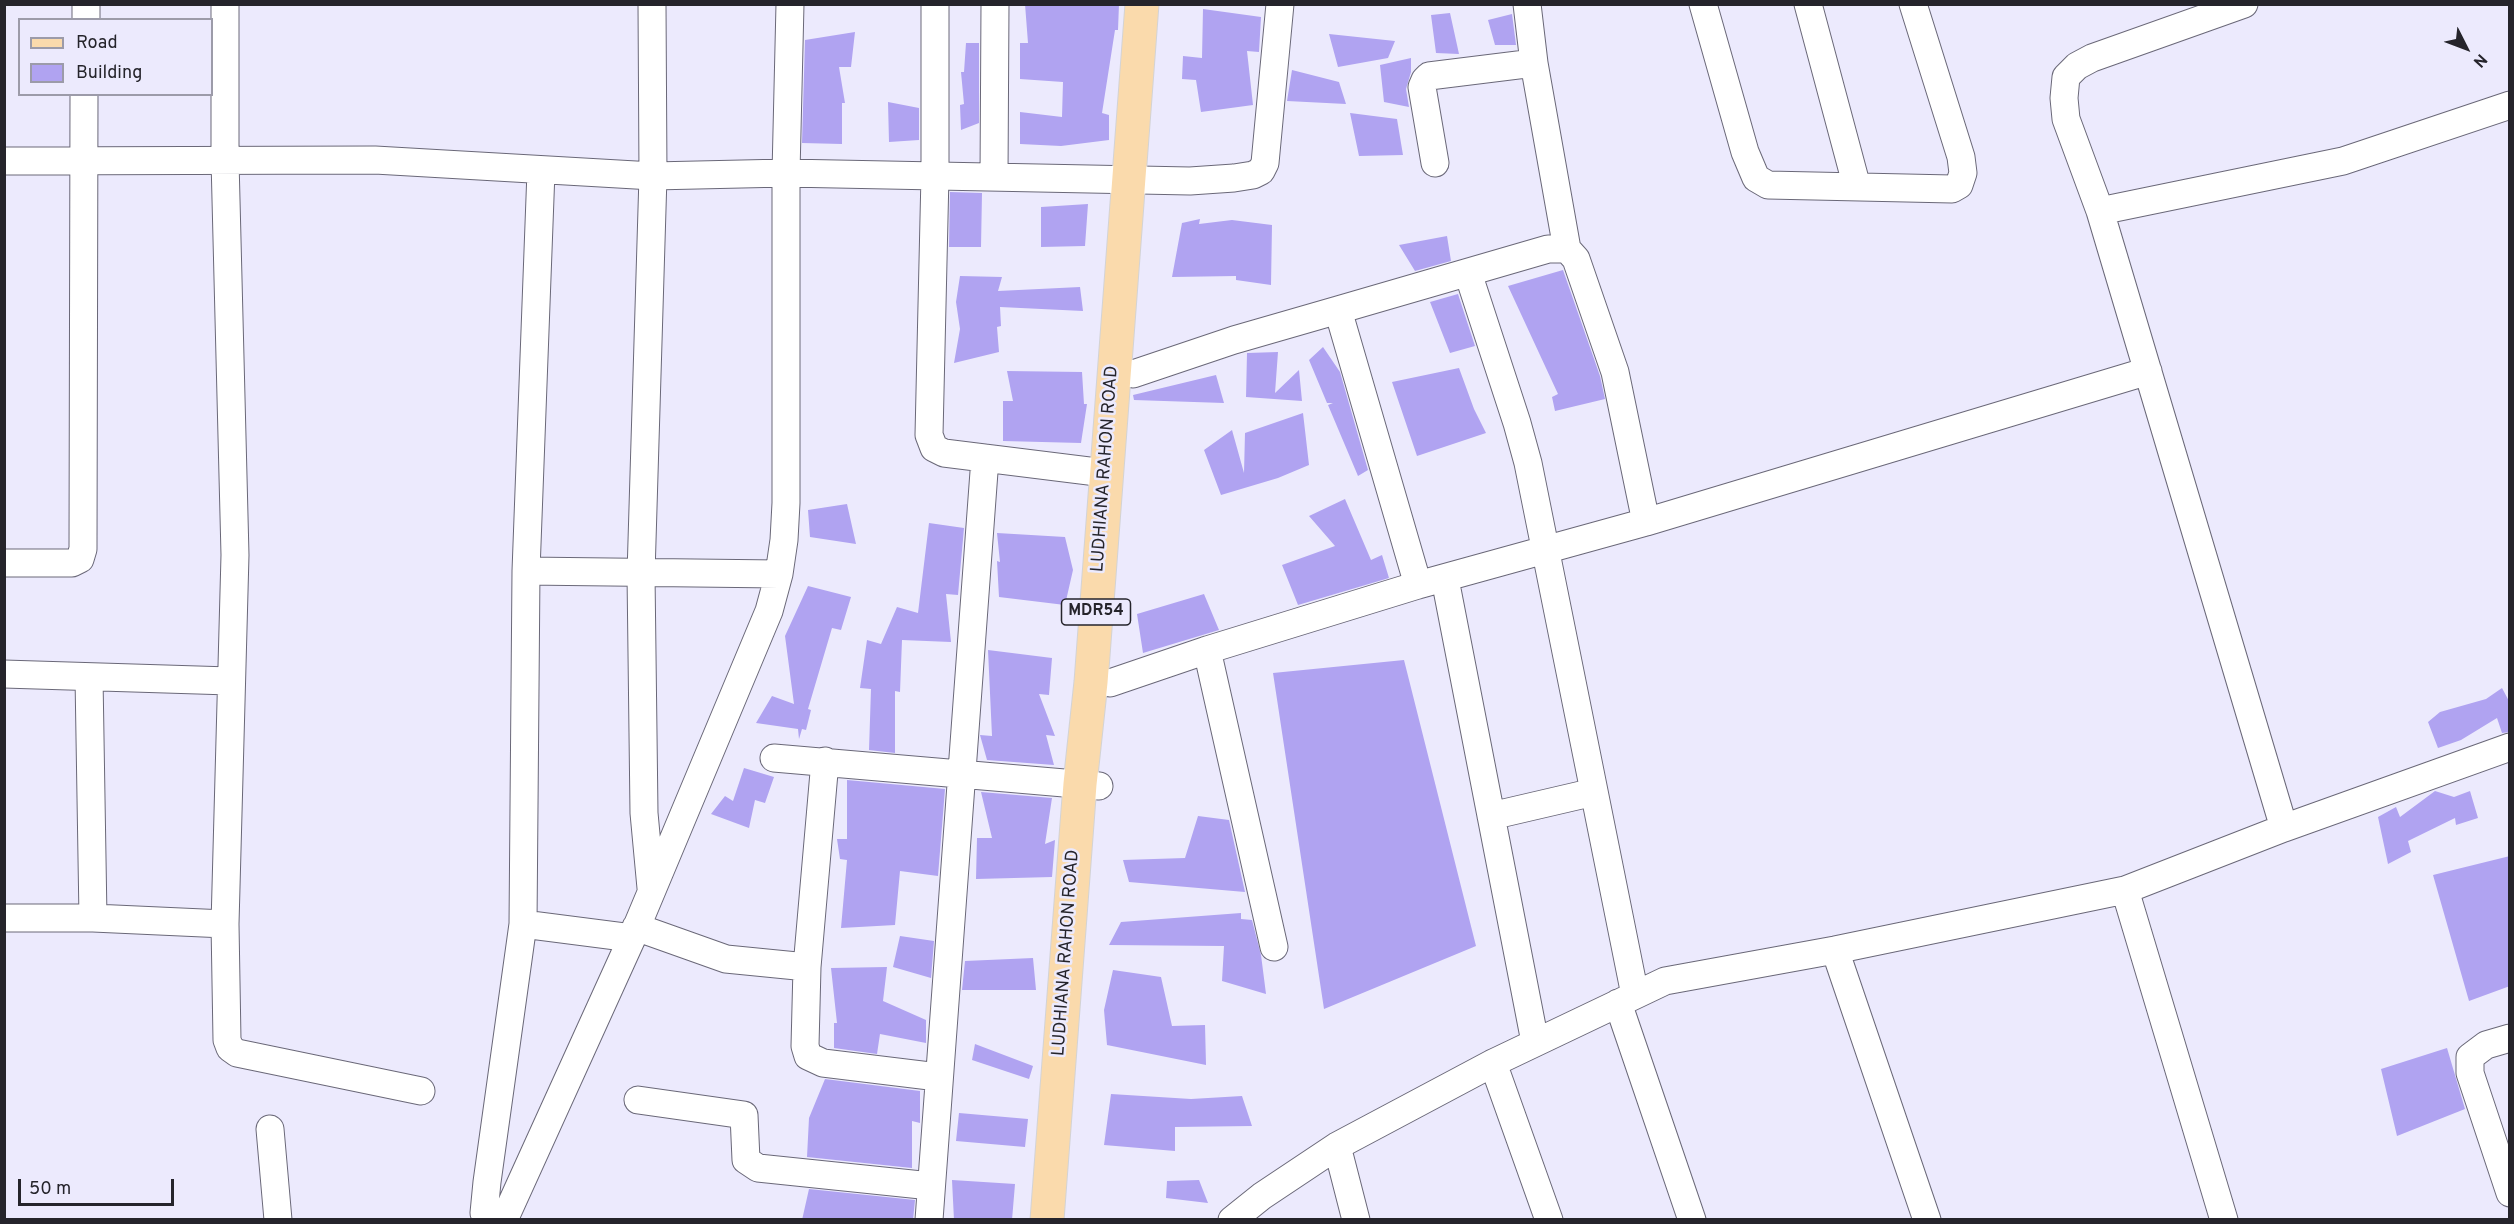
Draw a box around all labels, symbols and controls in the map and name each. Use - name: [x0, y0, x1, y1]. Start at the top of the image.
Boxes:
- legend: [18, 18, 213, 96]
- north arrow: [2436, 18, 2496, 78]
- text: Road: [76, 32, 118, 55]
- text: N: [2468, 49, 2491, 71]
- text: Building: [76, 62, 142, 85]
- street label: LUDHIANA RAHON ROAD: [1088, 365, 1124, 573]
- road number: MDR54: [1062, 599, 1130, 625]
- street label: LUDHIANA RAHON ROAD: [1049, 849, 1085, 1057]
- scale bar: [21, 1167, 177, 1205]
- text: 50 m: [29, 1178, 71, 1201]

